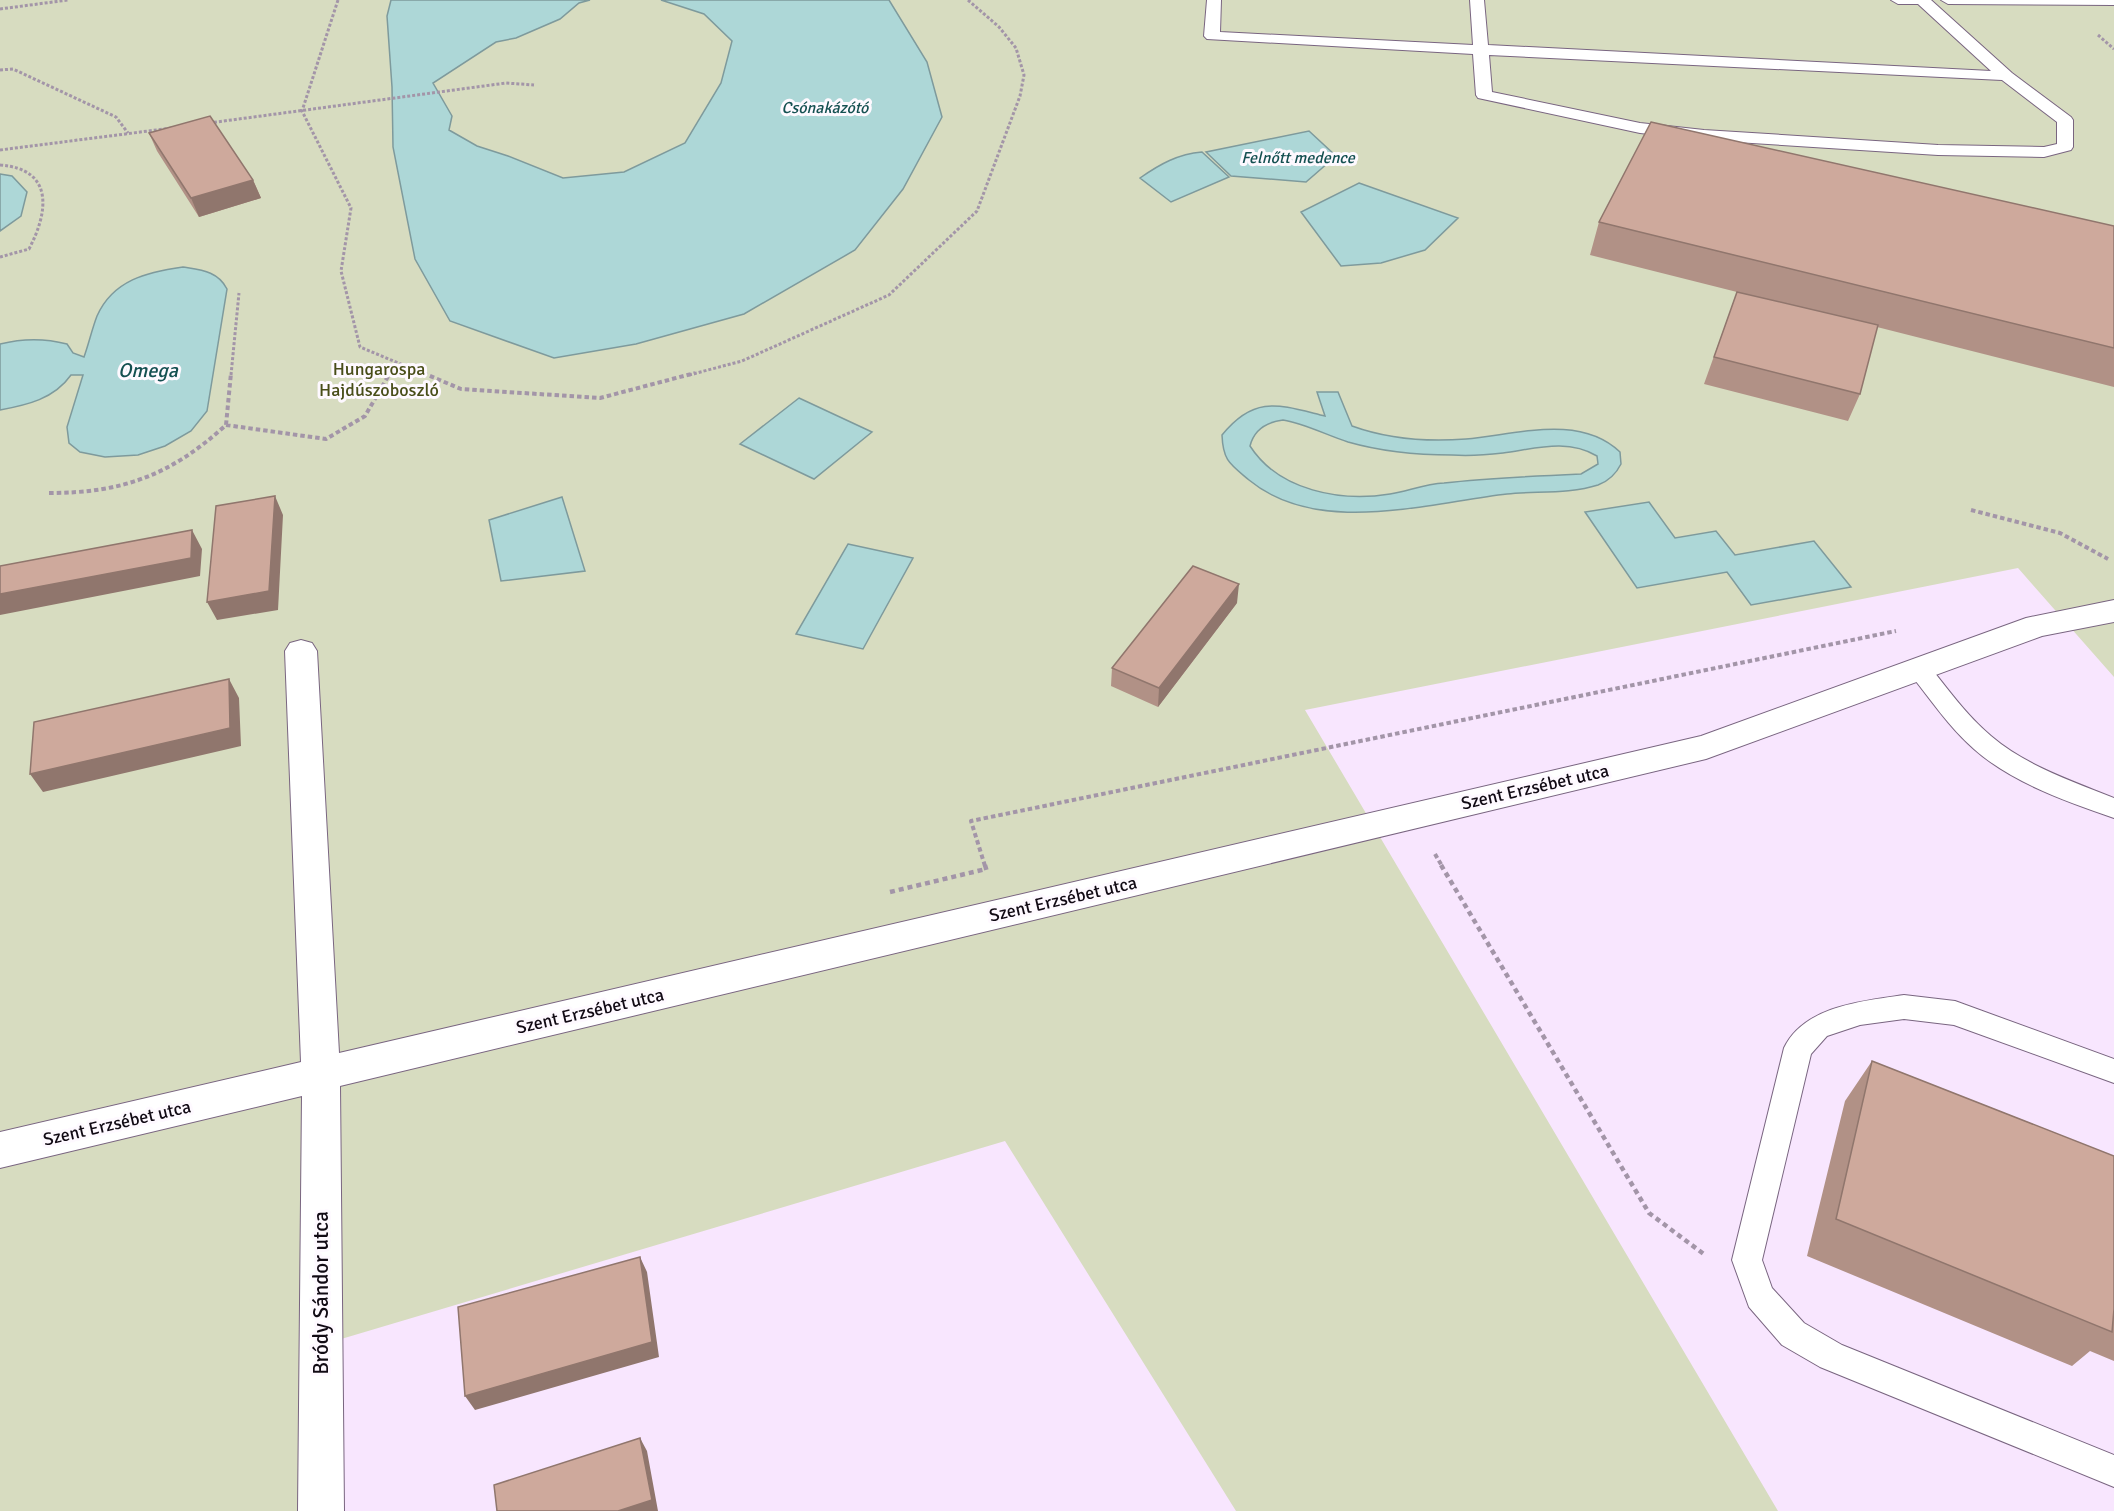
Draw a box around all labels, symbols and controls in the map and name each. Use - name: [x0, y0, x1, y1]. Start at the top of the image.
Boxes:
- water label: Csónakázótó: [782, 98, 870, 118]
- water label: Felnőtt medence: [1241, 148, 1356, 168]
- water label: Omega: [118, 358, 179, 383]
- park label: Hungarospa Hajdúszoboszló: [319, 358, 439, 401]
- street label: Szent Erzsébet utca: [1459, 759, 1611, 815]
- street label: Szent Erzsébet utca: [987, 871, 1139, 927]
- street label: Szent Erzsébet utca: [514, 983, 666, 1039]
- street label: Szent Erzsébet utca: [41, 1095, 193, 1151]
- street label: Bródy Sándor utca: [308, 1211, 334, 1375]

